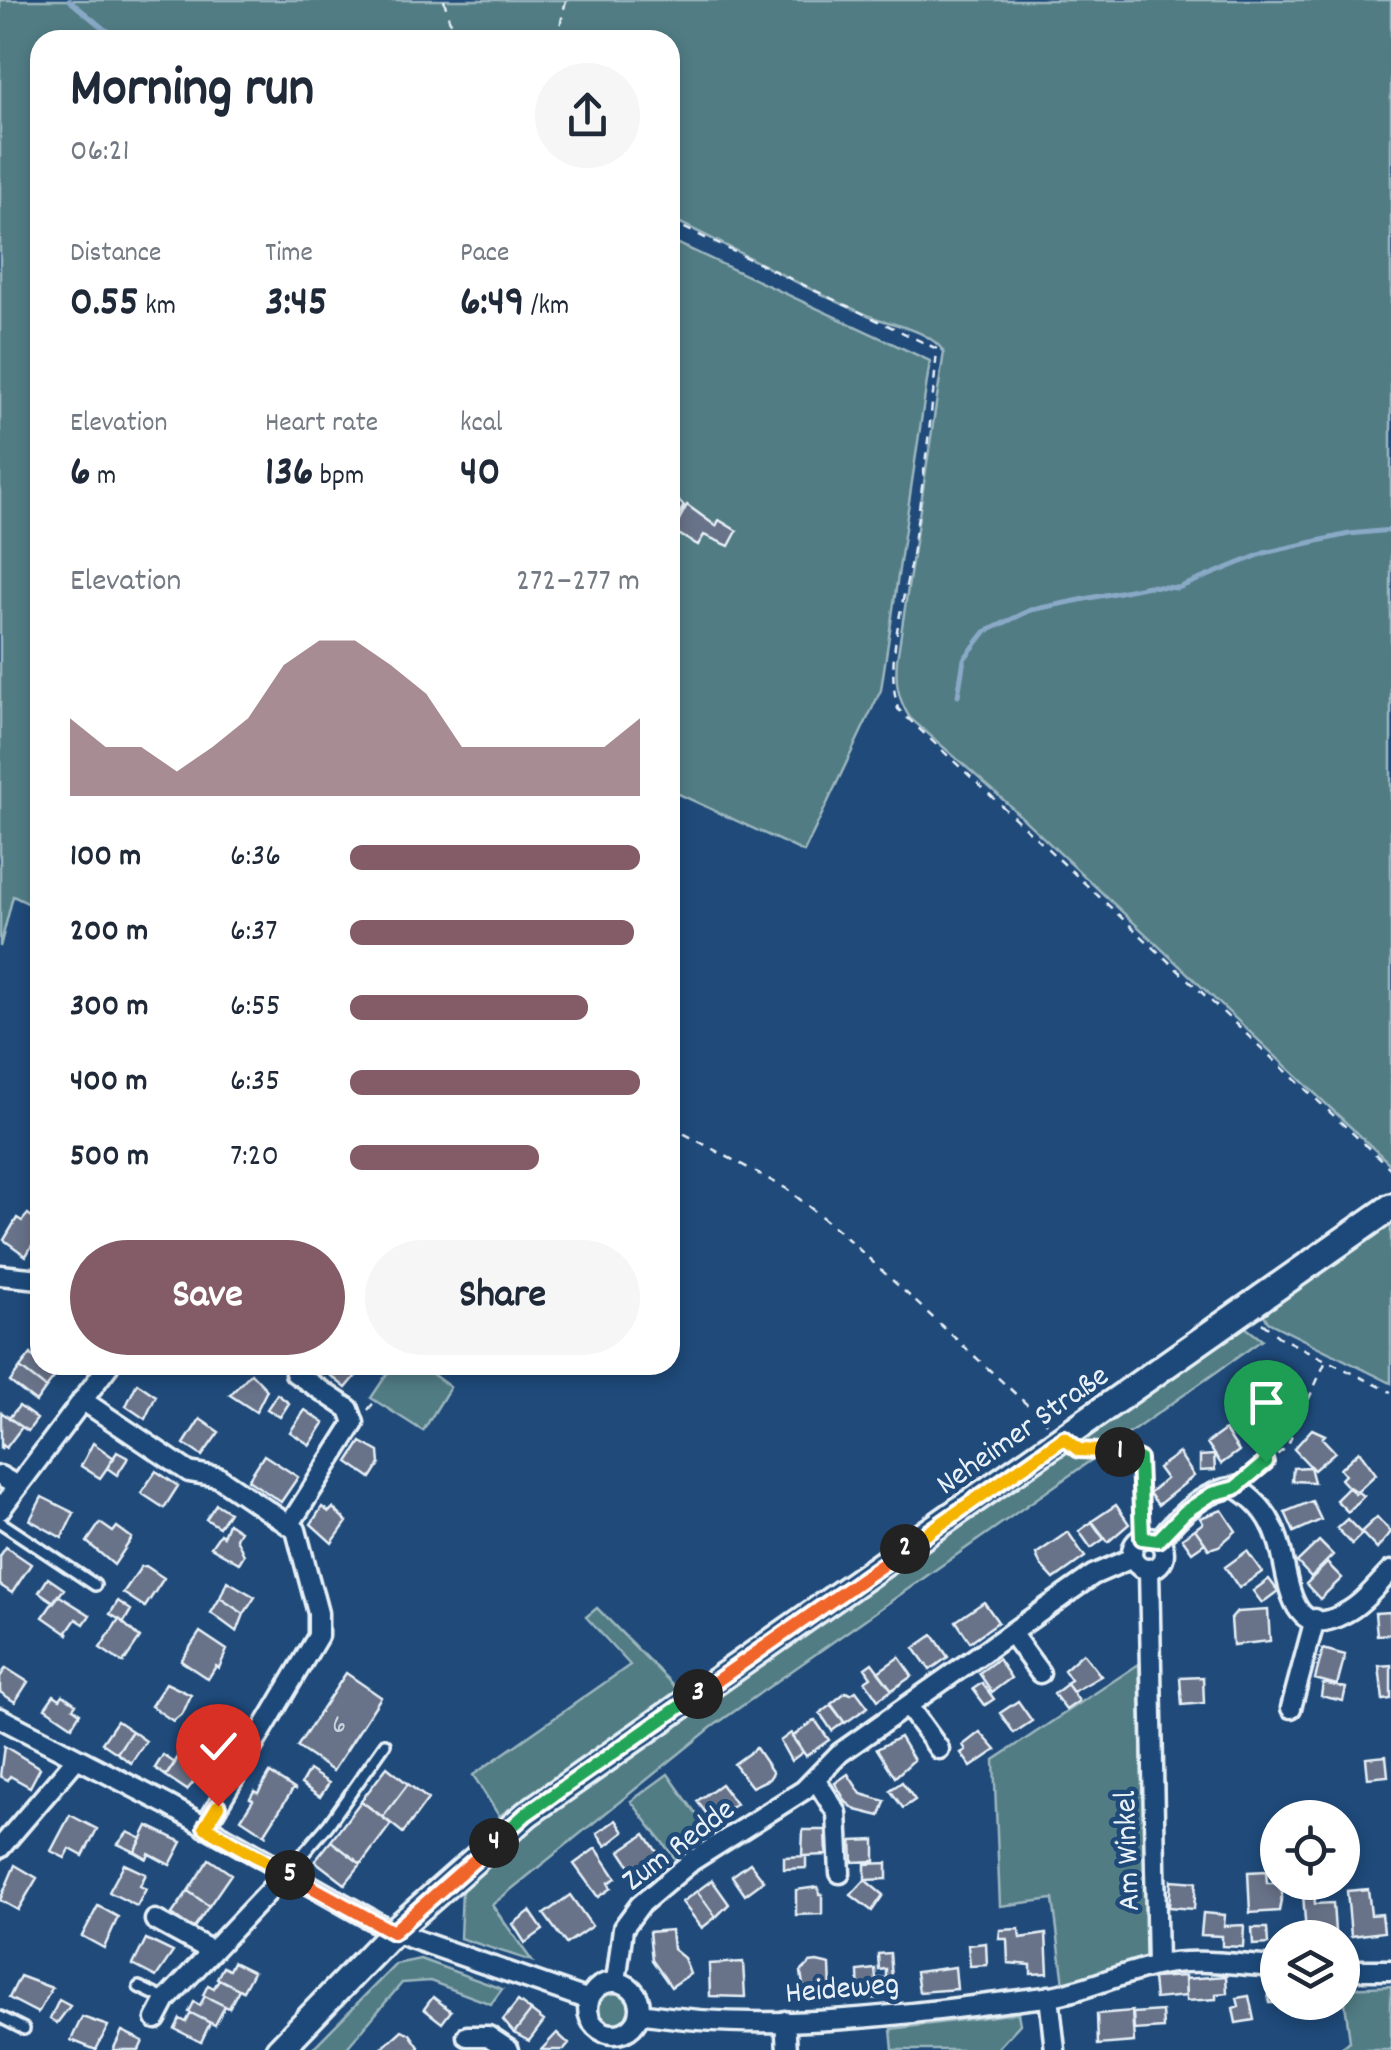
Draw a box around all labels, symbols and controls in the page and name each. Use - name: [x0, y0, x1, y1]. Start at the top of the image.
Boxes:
- text: Morning run: [70, 53, 314, 132]
- button: share: [535, 63, 640, 168]
- text: 06:21: [70, 130, 129, 176]
- text: Distance: [70, 235, 161, 275]
- text: Time: [265, 235, 313, 275]
- text: Pace: [460, 235, 509, 275]
- text: 0.55: [70, 275, 139, 335]
- text: 3:45: [265, 275, 328, 335]
- text: 6:49: [460, 275, 524, 335]
- text: km: [139, 288, 176, 328]
- text: /km: [524, 288, 569, 328]
- text: Elevation: [70, 405, 167, 445]
- text: Heart rate: [265, 405, 378, 445]
- text: kcal: [460, 405, 503, 445]
- text: 6: [70, 445, 91, 505]
- text: 136: [265, 445, 313, 505]
- text: 40: [460, 445, 500, 505]
- text: m: [91, 458, 116, 498]
- text: bpm: [313, 458, 364, 498]
- text: Elevation: [70, 560, 181, 606]
- text: 272–277 m: [516, 560, 640, 606]
- text: 100 m: [70, 835, 141, 881]
- text: 6:36: [230, 835, 281, 881]
- text: 200 m: [70, 910, 148, 956]
- text: 6:37: [230, 910, 277, 956]
- text: 300 m: [70, 985, 148, 1031]
- text: 6:55: [230, 985, 281, 1031]
- text: 400 m: [70, 1060, 147, 1106]
- text: 6:35: [230, 1060, 280, 1106]
- text: 500 m: [70, 1135, 149, 1181]
- text: 7:20: [230, 1135, 279, 1181]
- button: Save: [70, 1240, 345, 1355]
- button: Share: [365, 1240, 640, 1355]
- street label: Neheimer Straße: [928, 1355, 1120, 1509]
- pin: [1224, 1360, 1309, 1463]
- icon: arrive: [1239, 1375, 1294, 1430]
- pin: 1: [1095, 1427, 1145, 1477]
- text: 1: [1117, 1432, 1123, 1472]
- pin: 2: [880, 1524, 930, 1574]
- text: 2: [899, 1529, 911, 1569]
- pin: 3: [673, 1669, 723, 1719]
- text: 3: [692, 1674, 704, 1714]
- pin: [176, 1704, 261, 1807]
- house number: 6: [332, 1707, 346, 1747]
- icon: check: [191, 1719, 246, 1774]
- street label: Zum Redde: [614, 1789, 746, 1905]
- street label: Am Winkel: [1105, 1789, 1155, 1912]
- map controls: [1260, 1800, 1360, 2020]
- button: locate: [1260, 1800, 1360, 1900]
- pin: 4: [469, 1818, 519, 1868]
- text: 4: [488, 1823, 500, 1863]
- pin: 5: [265, 1850, 315, 1900]
- text: 5: [284, 1855, 296, 1895]
- button: layers: [1260, 1920, 1360, 2020]
- street label: Heideweg: [784, 1963, 901, 2019]

